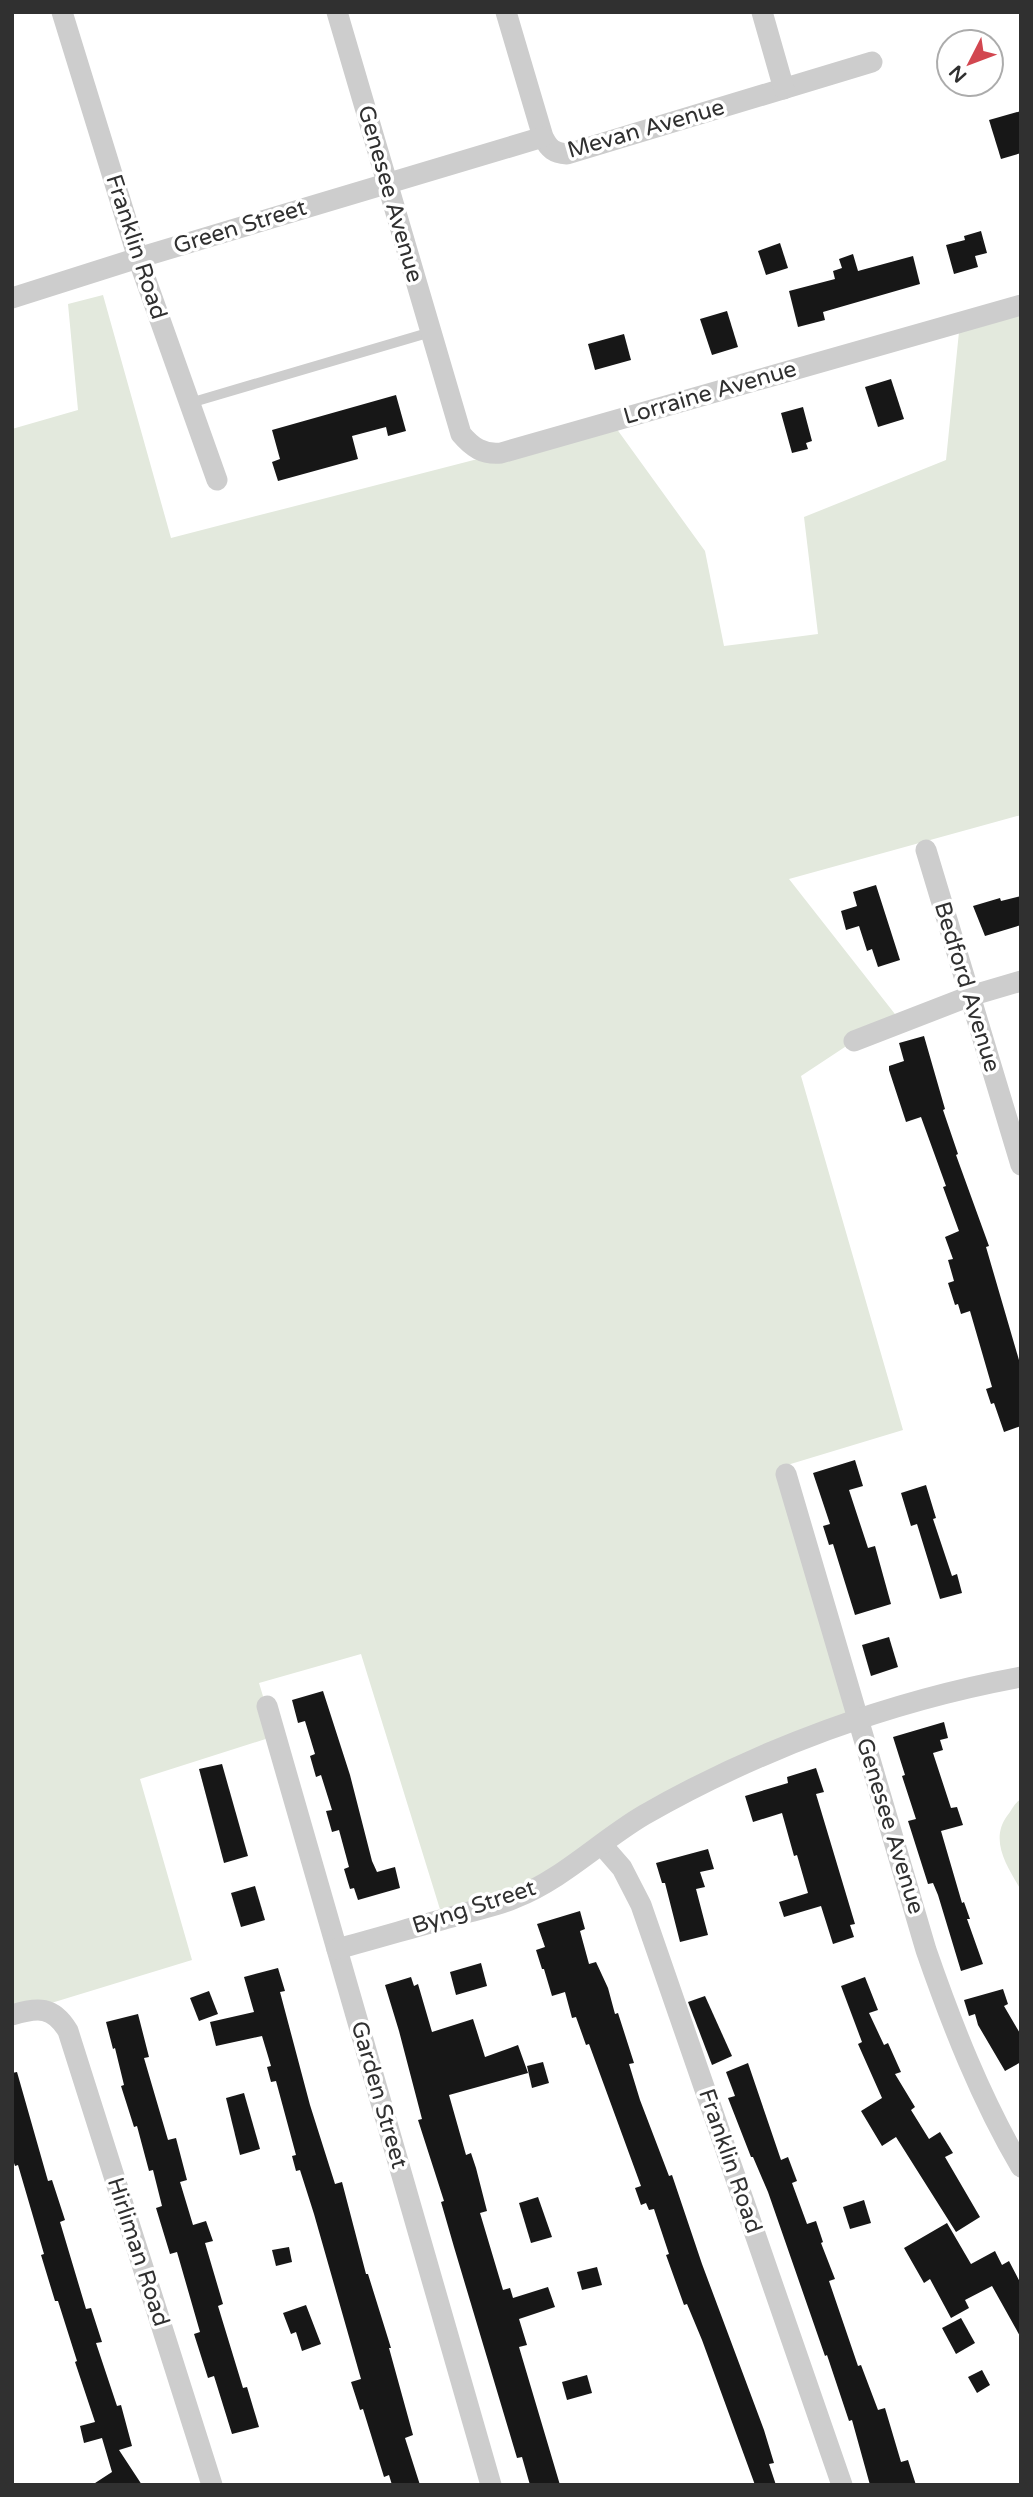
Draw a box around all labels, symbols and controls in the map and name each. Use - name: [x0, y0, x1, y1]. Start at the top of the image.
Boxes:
- north arrow: [935, 28, 1005, 98]
- text: N: [945, 61, 971, 87]
- street label: Mevan Avenue: [564, 93, 728, 165]
- street label: Genesee Avenue: [351, 102, 429, 286]
- street label: Franklin Road: [99, 171, 173, 323]
- street label: Green Street: [170, 193, 310, 261]
- street label: Lorraine Avenue: [620, 355, 800, 431]
- street label: Bedford Avenue: [928, 898, 1006, 1076]
- street label: Genesee Avenue: [850, 1734, 930, 1918]
- street label: Byng Street: [409, 1874, 539, 1940]
- street label: Garden Street: [345, 2018, 413, 2172]
- street label: Franklin Road: [692, 2085, 768, 2237]
- street label: Hirliman Road: [101, 2174, 175, 2330]

